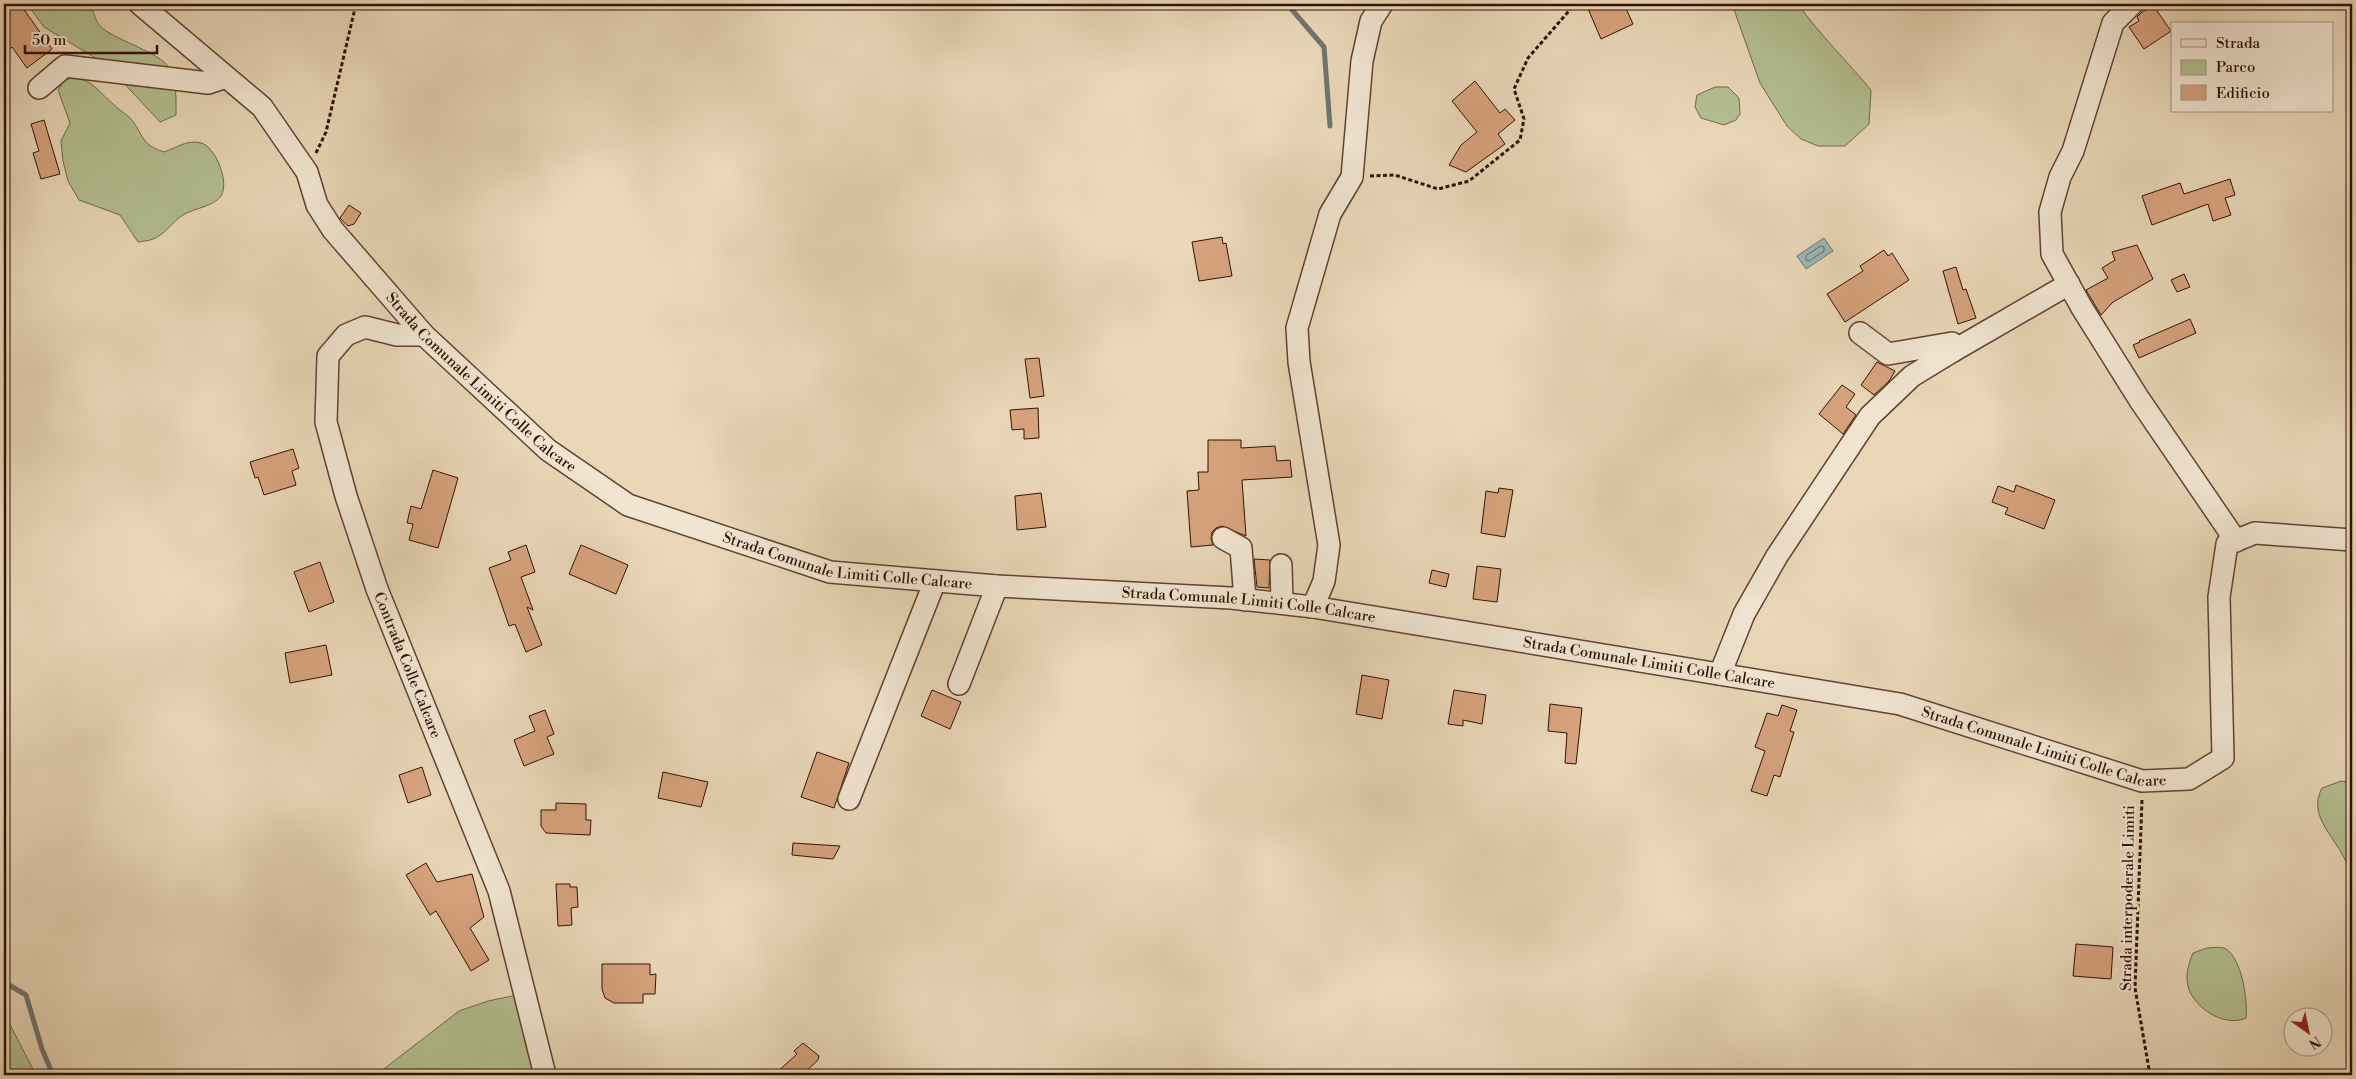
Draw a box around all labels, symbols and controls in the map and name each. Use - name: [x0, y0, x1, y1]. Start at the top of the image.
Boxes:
- scale bar: [25, 22, 158, 54]
- legend: [2171, 22, 2334, 112]
- text: 50 m: [32, 31, 66, 50]
- text: Strada: [2216, 34, 2260, 53]
- text: Parco: [2216, 58, 2255, 77]
- text: Edificio: [2216, 84, 2270, 103]
- street label: Strada Comunale Limiti Colle Calcare: [382, 288, 580, 476]
- street label: Strada Comunale Limiti Colle Calcare: [720, 528, 973, 593]
- street label: Strada Comunale Limiti Colle Calcare: [1121, 583, 1377, 627]
- street label: Contrada Colle Calcare: [370, 589, 446, 741]
- street label: Strada Comunale Limiti Colle Calcare: [1522, 632, 1777, 693]
- street label: Strada Comunale Limiti Colle Calcare: [1919, 702, 2167, 791]
- street label: Strada interpoderale Limiti: [2117, 805, 2139, 991]
- north arrow: [2284, 1006, 2334, 1056]
- text: N: [2305, 1031, 2324, 1053]

